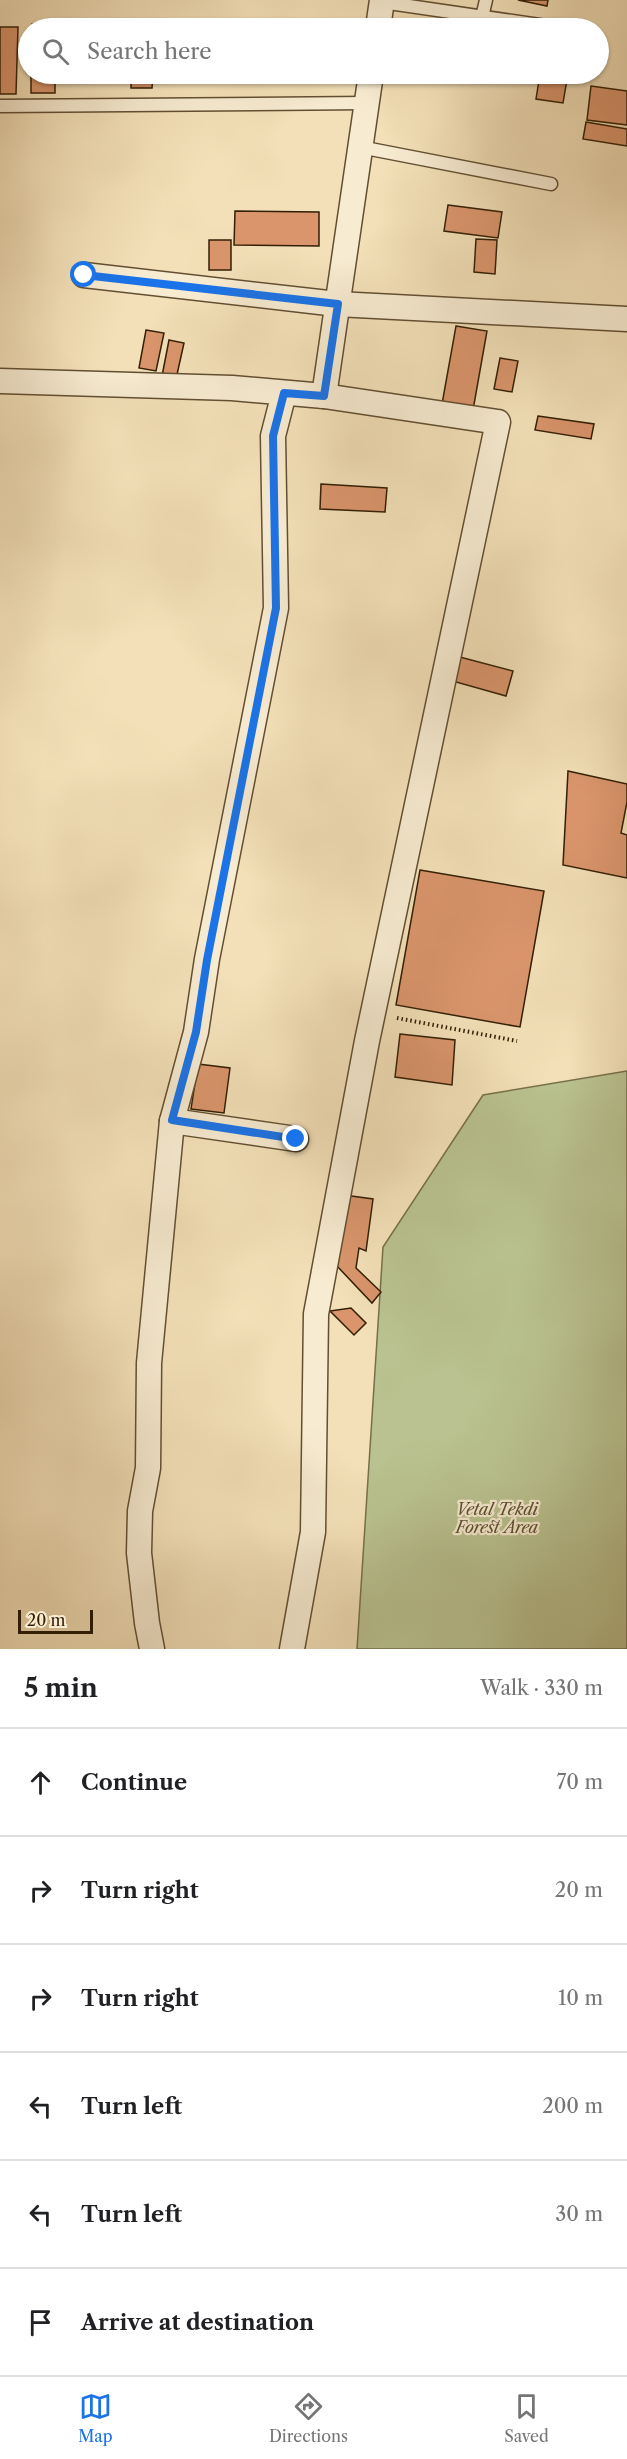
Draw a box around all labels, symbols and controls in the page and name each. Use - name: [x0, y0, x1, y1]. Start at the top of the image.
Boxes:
- search box: [18, 18, 609, 84]
- icon: search: [39, 35, 72, 68]
- text: Search here: [87, 38, 212, 65]
- route start: [70, 261, 96, 287]
- route end: [282, 1125, 308, 1151]
- park label: Vetal Tekdi Forest Area: [454, 1499, 539, 1537]
- scale bar: [18, 1607, 93, 1634]
- text: 20 m: [27, 1610, 66, 1630]
- text: 5 min: [24, 1672, 98, 1704]
- text: Walk · 330 m: [480, 1676, 603, 1700]
- icon: ahead: [24, 1766, 57, 1799]
- text: Continue: [81, 1769, 187, 1796]
- text: 70 m: [557, 1770, 603, 1794]
- icon: right: [24, 1874, 57, 1907]
- text: Turn right: [81, 1877, 199, 1904]
- text: 20 m: [555, 1878, 603, 1902]
- icon: right: [24, 1982, 57, 2015]
- text: Turn right: [81, 1985, 199, 2012]
- text: 10 m: [558, 1986, 603, 2010]
- icon: left: [24, 2090, 57, 2123]
- text: Turn left: [81, 2093, 182, 2120]
- text: 200 m: [542, 2094, 603, 2118]
- icon: left: [24, 2198, 57, 2231]
- text: Turn left: [81, 2201, 182, 2228]
- text: 30 m: [555, 2202, 603, 2226]
- icon: arrive: [24, 2306, 57, 2339]
- text: Arrive at destination: [81, 2309, 314, 2336]
- tab: Map: [78, 2390, 113, 2446]
- tab: Directions: [269, 2390, 348, 2446]
- tab: Saved: [504, 2390, 549, 2446]

